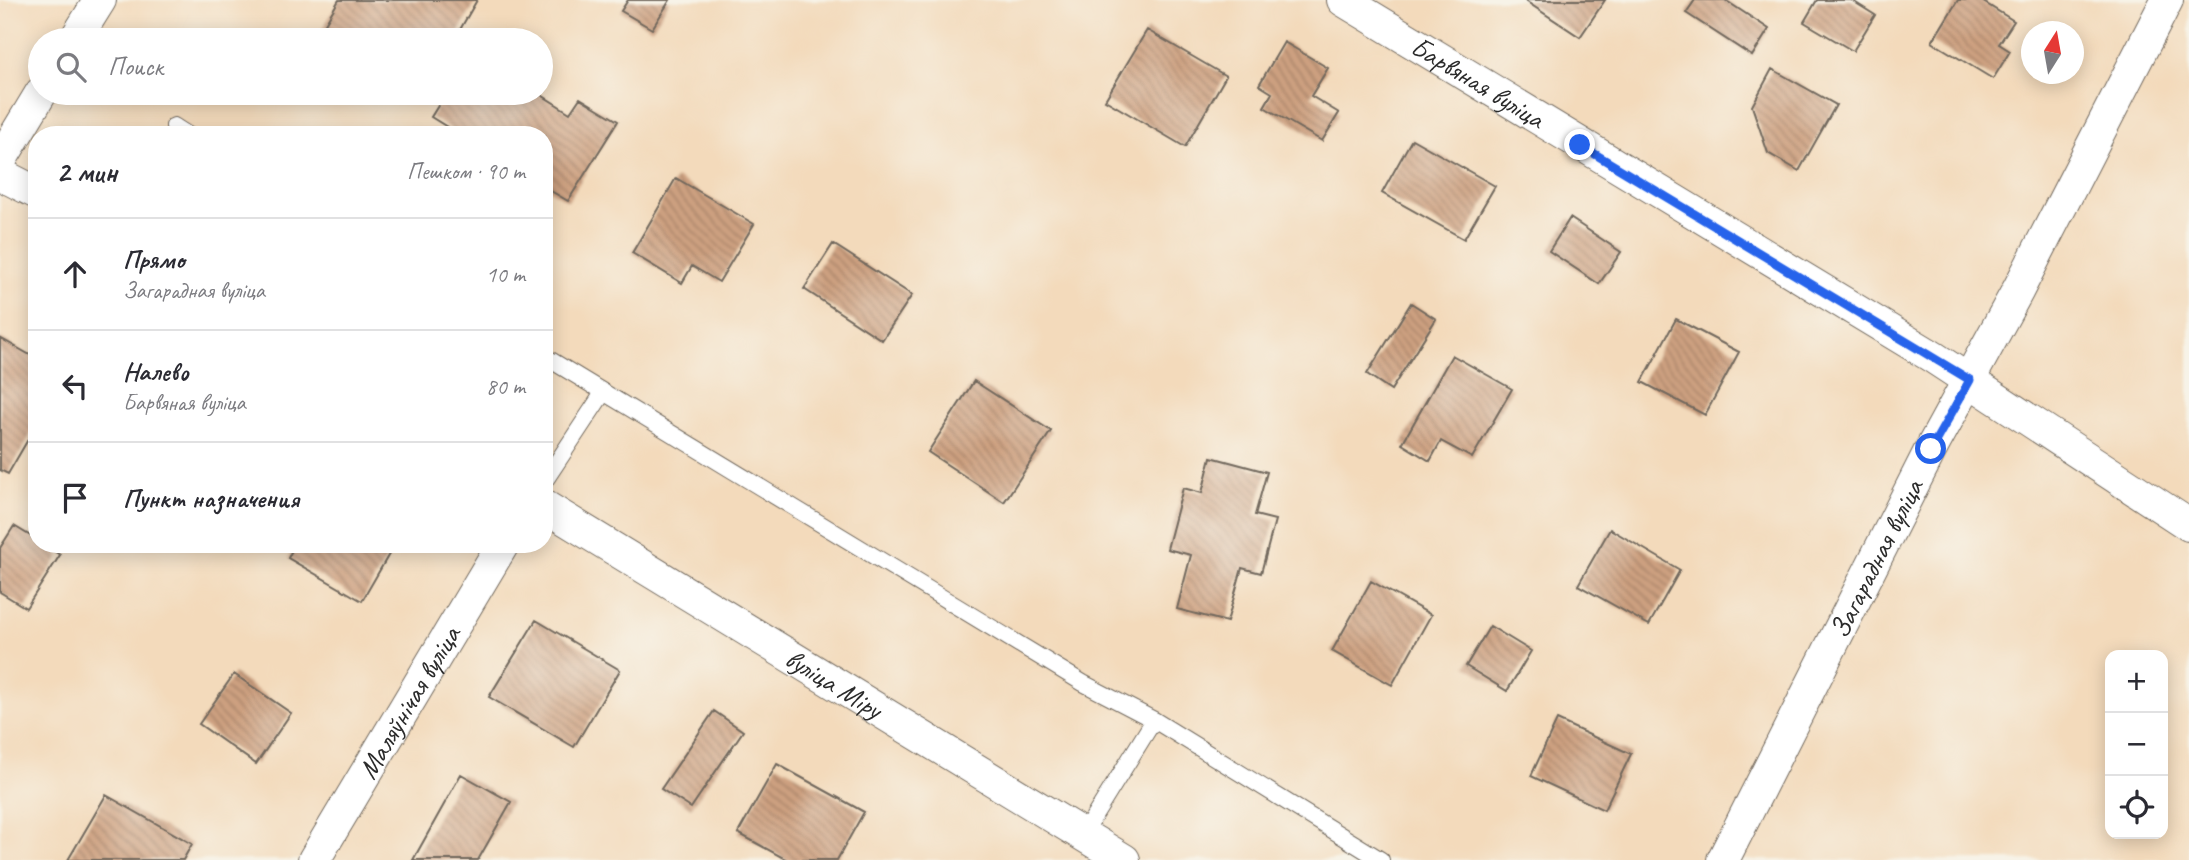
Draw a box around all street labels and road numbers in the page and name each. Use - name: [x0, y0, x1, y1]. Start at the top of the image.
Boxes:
- street label: Барвяная вуліца: [1405, 29, 1552, 137]
- street label: Загарадная вуліца: [1821, 472, 1932, 644]
- street label: Маляўнічая вуліца: [350, 618, 469, 785]
- street label: вуліца Міру: [779, 641, 891, 728]

